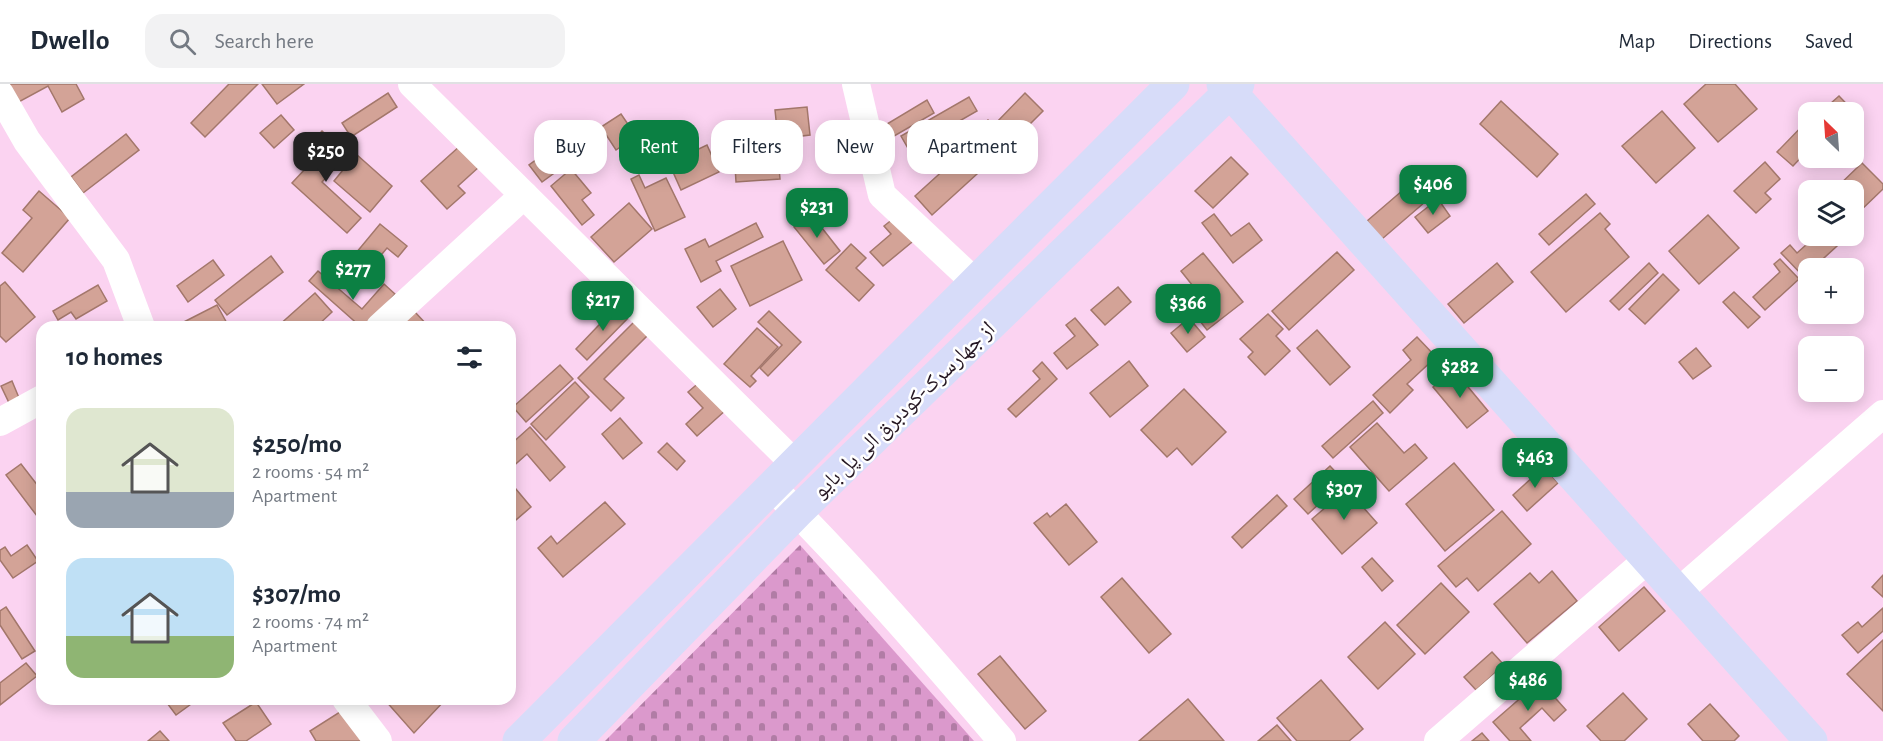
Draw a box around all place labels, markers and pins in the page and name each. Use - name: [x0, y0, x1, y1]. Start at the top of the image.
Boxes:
- pin: $250: [290, 132, 362, 183]
- pin: $406: [1397, 165, 1469, 216]
- pin: $231: [781, 188, 853, 239]
- pin: $277: [317, 250, 389, 301]
- pin: $217: [567, 281, 639, 332]
- pin: $366: [1152, 284, 1224, 335]
- pin: $282: [1424, 348, 1496, 399]
- pin: $463: [1499, 438, 1571, 489]
- pin: $307: [1308, 470, 1380, 521]
- pin: $486: [1492, 661, 1564, 712]

